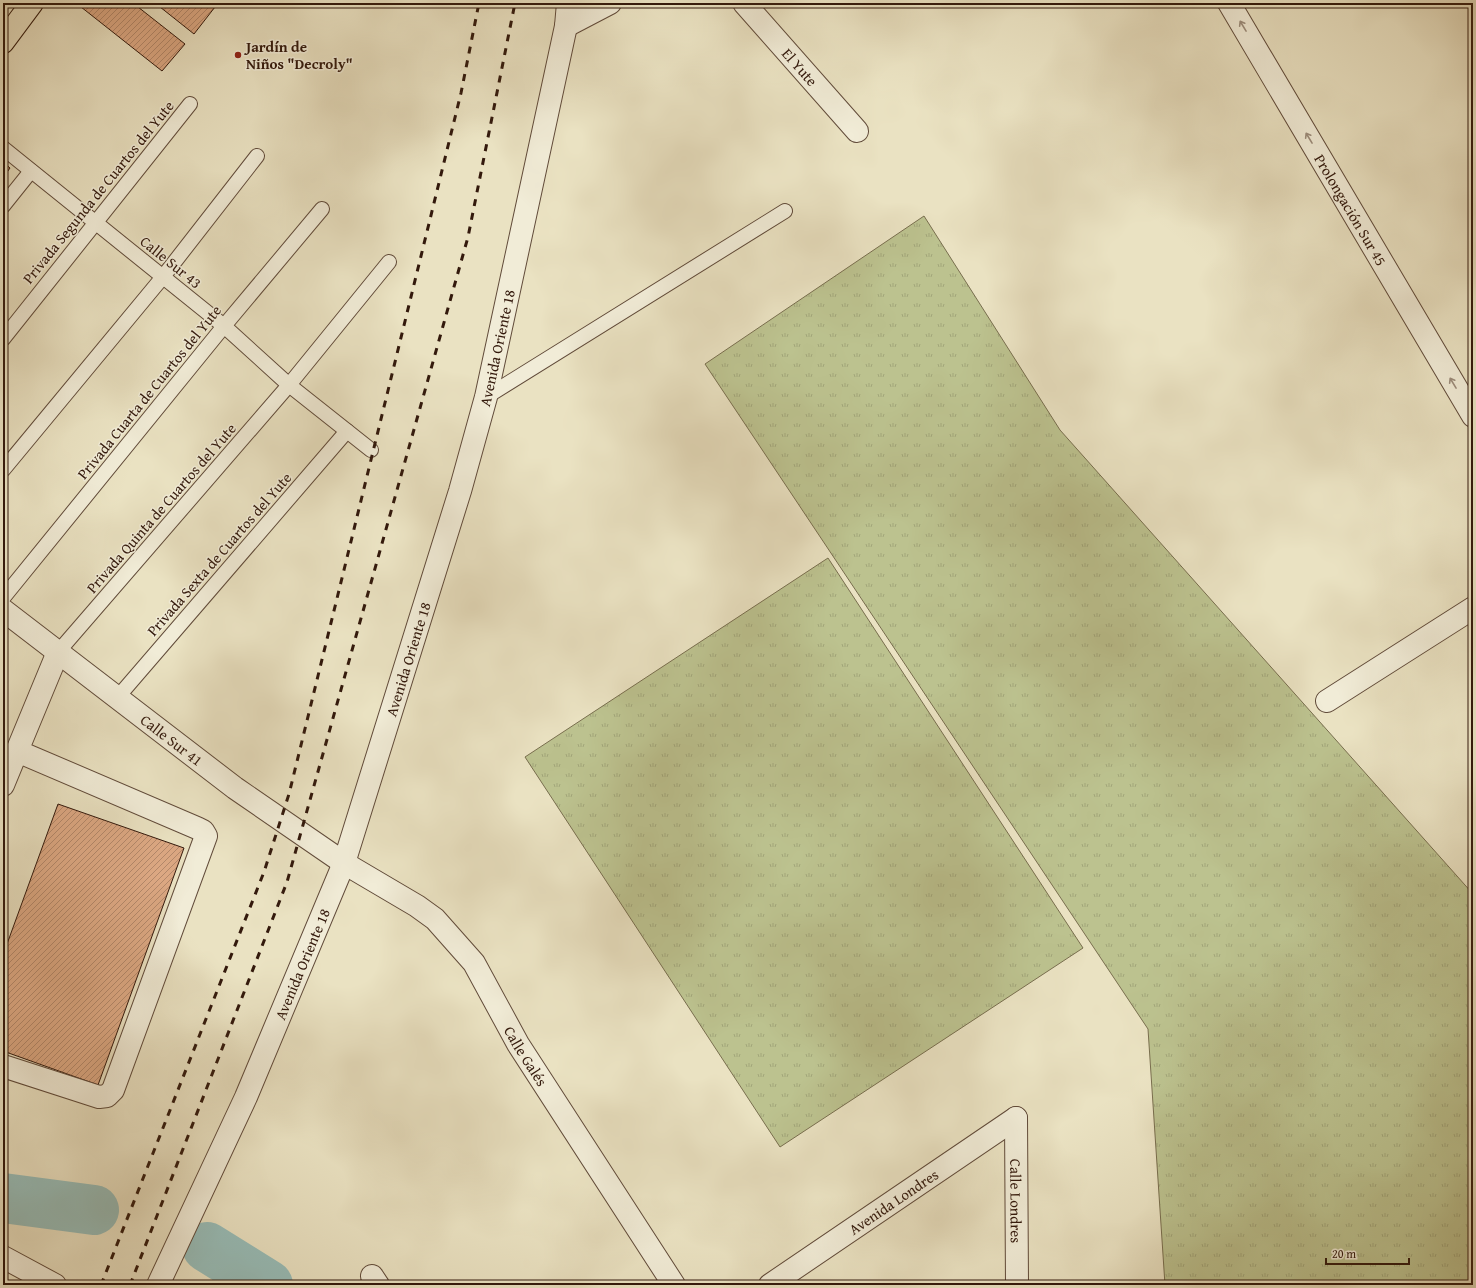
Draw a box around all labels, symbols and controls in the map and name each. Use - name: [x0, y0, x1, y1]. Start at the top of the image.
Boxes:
- one-way arrow: [1238, 20, 1246, 32]
- place label: Jardín de Niños "Decroly": [243, 36, 353, 74]
- street label: El Yute: [778, 43, 823, 90]
- marker: Jardín de Niños "Decroly": [233, 50, 243, 60]
- street label: Privada Segunda de Cuartos del Yute: [17, 96, 179, 288]
- one-way arrow: [1304, 132, 1312, 144]
- street label: Prolongación Sur 45: [1310, 150, 1392, 269]
- street label: Calle Sur 43: [136, 231, 206, 293]
- street label: Avenida Oriente 18: [474, 287, 519, 408]
- street label: Privada Cuarta de Cuartos del Yute: [72, 301, 226, 483]
- one-way arrow: [1449, 377, 1457, 389]
- street label: Privada Quinta de Cuartos del Yute: [81, 419, 241, 597]
- street label: Privada Sexta de Cuartos del Yute: [142, 468, 296, 640]
- street label: Avenida Oriente 18: [380, 599, 435, 719]
- street label: Calle Sur 41: [136, 709, 208, 770]
- street label: Avenida Oriente 18: [269, 905, 334, 1023]
- street label: Calle Galés: [500, 1022, 553, 1090]
- street label: Calle Londres: [1006, 1159, 1027, 1243]
- street label: Avenida Londres: [844, 1163, 942, 1239]
- scale bar: [1326, 1240, 1409, 1266]
- text: 20 m: [1332, 1245, 1356, 1262]

